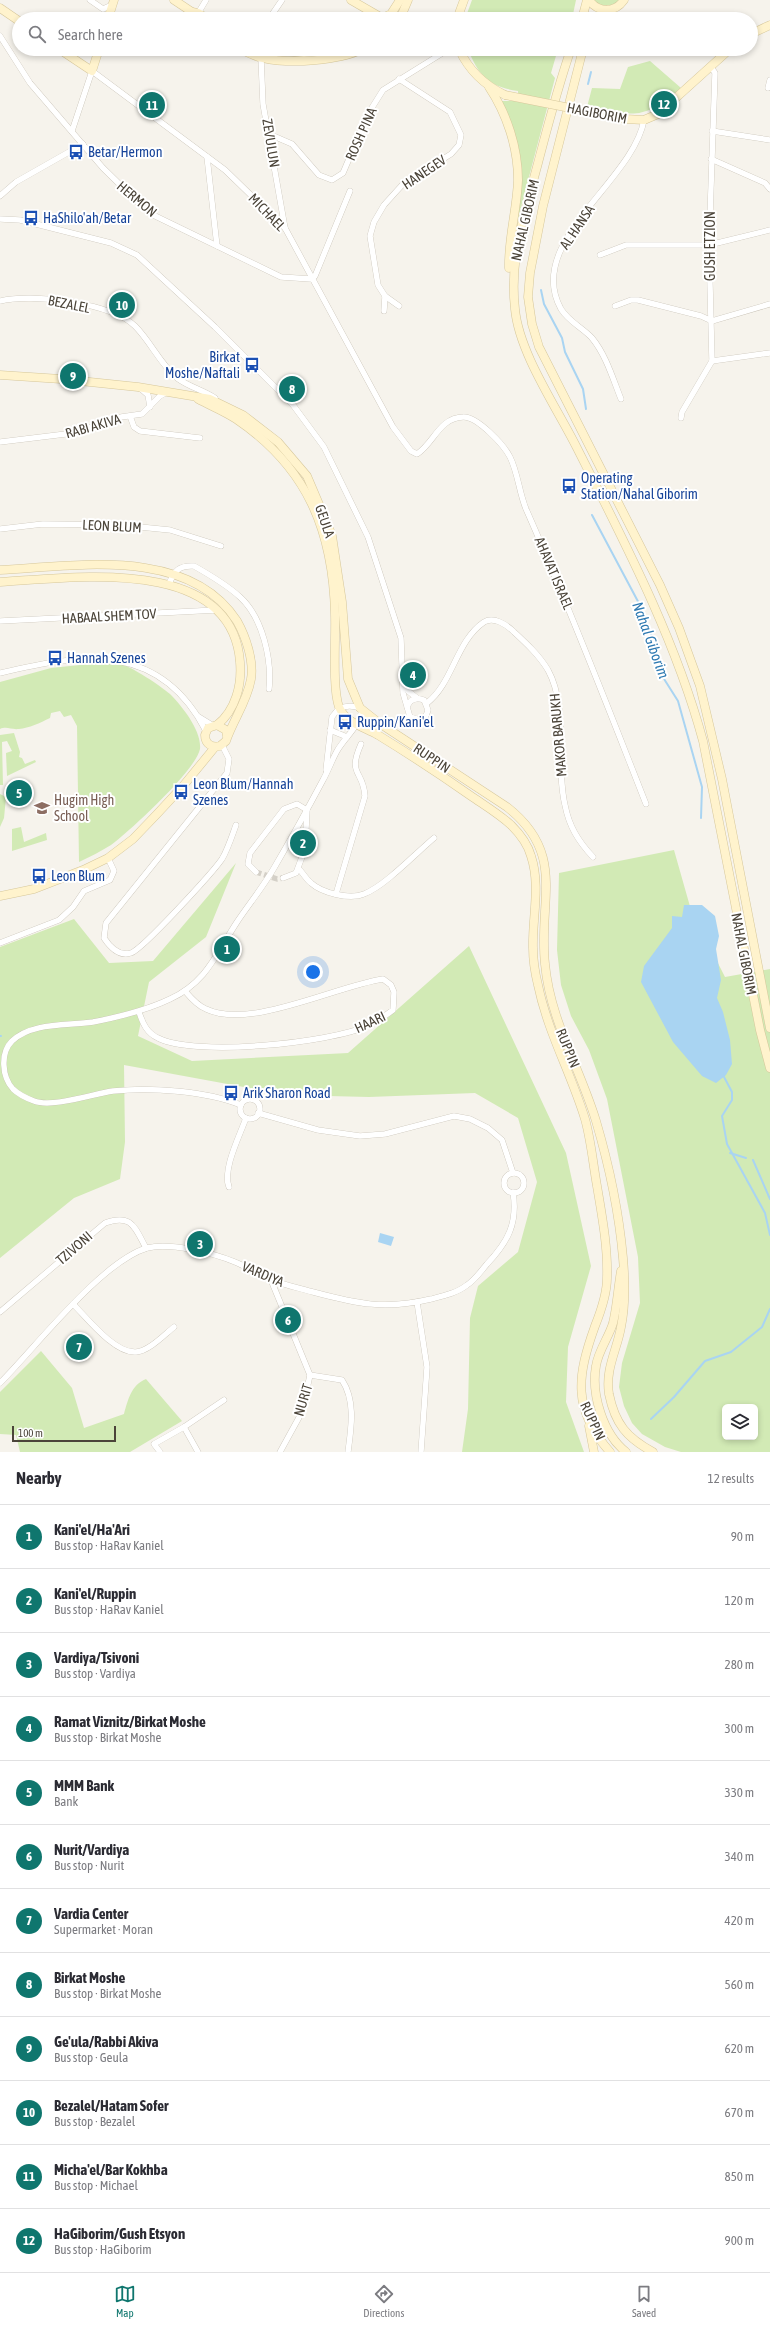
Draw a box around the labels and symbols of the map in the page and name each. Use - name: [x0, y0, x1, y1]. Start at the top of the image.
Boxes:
- pin: 12: [651, 89, 677, 119]
- pin: 11: [139, 90, 165, 120]
- street label: HAGIBORIM: [566, 99, 628, 127]
- street label: ROSH PINA: [342, 105, 380, 163]
- street label: ZEVULUN: [259, 117, 283, 169]
- bus stop icon: Betar/Hermon: [67, 143, 85, 161]
- place label: Betar/Hermon: [88, 144, 162, 160]
- street label: HANEGEV: [399, 151, 449, 192]
- street label: HERMON: [114, 178, 160, 220]
- street label: NAHAL GIBORIM: [508, 178, 542, 262]
- street label: MICHAEL: [245, 190, 289, 234]
- street label: AL HANSA: [556, 202, 598, 252]
- bus stop icon: HaShilo'ah/Betar: [22, 209, 40, 227]
- place label: HaShilo'ah/Betar: [43, 210, 132, 226]
- street label: GUSH ETZION: [702, 211, 718, 281]
- pin: 10: [109, 290, 135, 320]
- street label: BEZALEL: [47, 292, 92, 316]
- place label: Birkat Moshe/Naftali: [165, 349, 240, 381]
- bus stop icon: Birkat Moshe/Naftali: [243, 356, 261, 374]
- pin: 9: [60, 361, 86, 391]
- pin: 8: [279, 374, 305, 404]
- street label: RABI AKIVA: [64, 410, 123, 442]
- place label: Operating Station/Nahal Giborim: [581, 470, 698, 502]
- bus stop icon: Operating Station/Nahal Giborim: [560, 477, 578, 495]
- street label: GEULA: [312, 502, 338, 540]
- street label: LEON BLUM: [82, 516, 142, 536]
- street label: AHAVAT ISRAEL: [532, 534, 577, 612]
- water label: Nahal Giborim: [629, 599, 673, 681]
- street label: HABAAL SHEM TOV: [61, 606, 157, 626]
- bus stop icon: Hannah Szenes: [46, 649, 64, 667]
- place label: Hannah Szenes: [67, 650, 146, 666]
- pin: 4: [400, 660, 426, 690]
- street label: MAKOR BARUKH: [546, 693, 570, 777]
- bus stop icon: Ruppin/Kani'el: [336, 713, 354, 731]
- place label: Ruppin/Kani'el: [357, 714, 434, 730]
- street label: RUPPIN: [411, 740, 453, 776]
- place label: Leon Blum/Hannah Szenes: [193, 776, 293, 808]
- pin: 5: [6, 778, 32, 808]
- bus stop icon: Leon Blum/Hannah Szenes: [172, 783, 190, 801]
- place label: Hugim High School: [54, 792, 114, 824]
- school or university icon: Hugim High School: [33, 799, 51, 817]
- pin: 2: [290, 828, 316, 858]
- bus stop icon: Leon Blum: [30, 867, 48, 885]
- place label: Leon Blum: [51, 868, 105, 884]
- street label: NAHAL GIBORIM: [728, 912, 760, 996]
- pin: 1: [214, 934, 240, 964]
- your location: [303, 962, 323, 982]
- street label: HAARI: [352, 1008, 388, 1036]
- street label: RUPPIN: [553, 1026, 583, 1070]
- bus stop icon: Arik Sharon Road: [222, 1084, 240, 1102]
- place label: Arik Sharon Road: [243, 1085, 331, 1101]
- street label: TZIVONI: [53, 1228, 95, 1268]
- pin: 3: [187, 1229, 213, 1259]
- street label: VARDIYA: [240, 1258, 287, 1290]
- pin: 6: [275, 1305, 301, 1335]
- pin: 7: [66, 1332, 92, 1362]
- street label: NURIT: [290, 1382, 316, 1418]
- street label: RUPPIN: [577, 1399, 609, 1443]
- scale bar: [12, 1424, 116, 1443]

